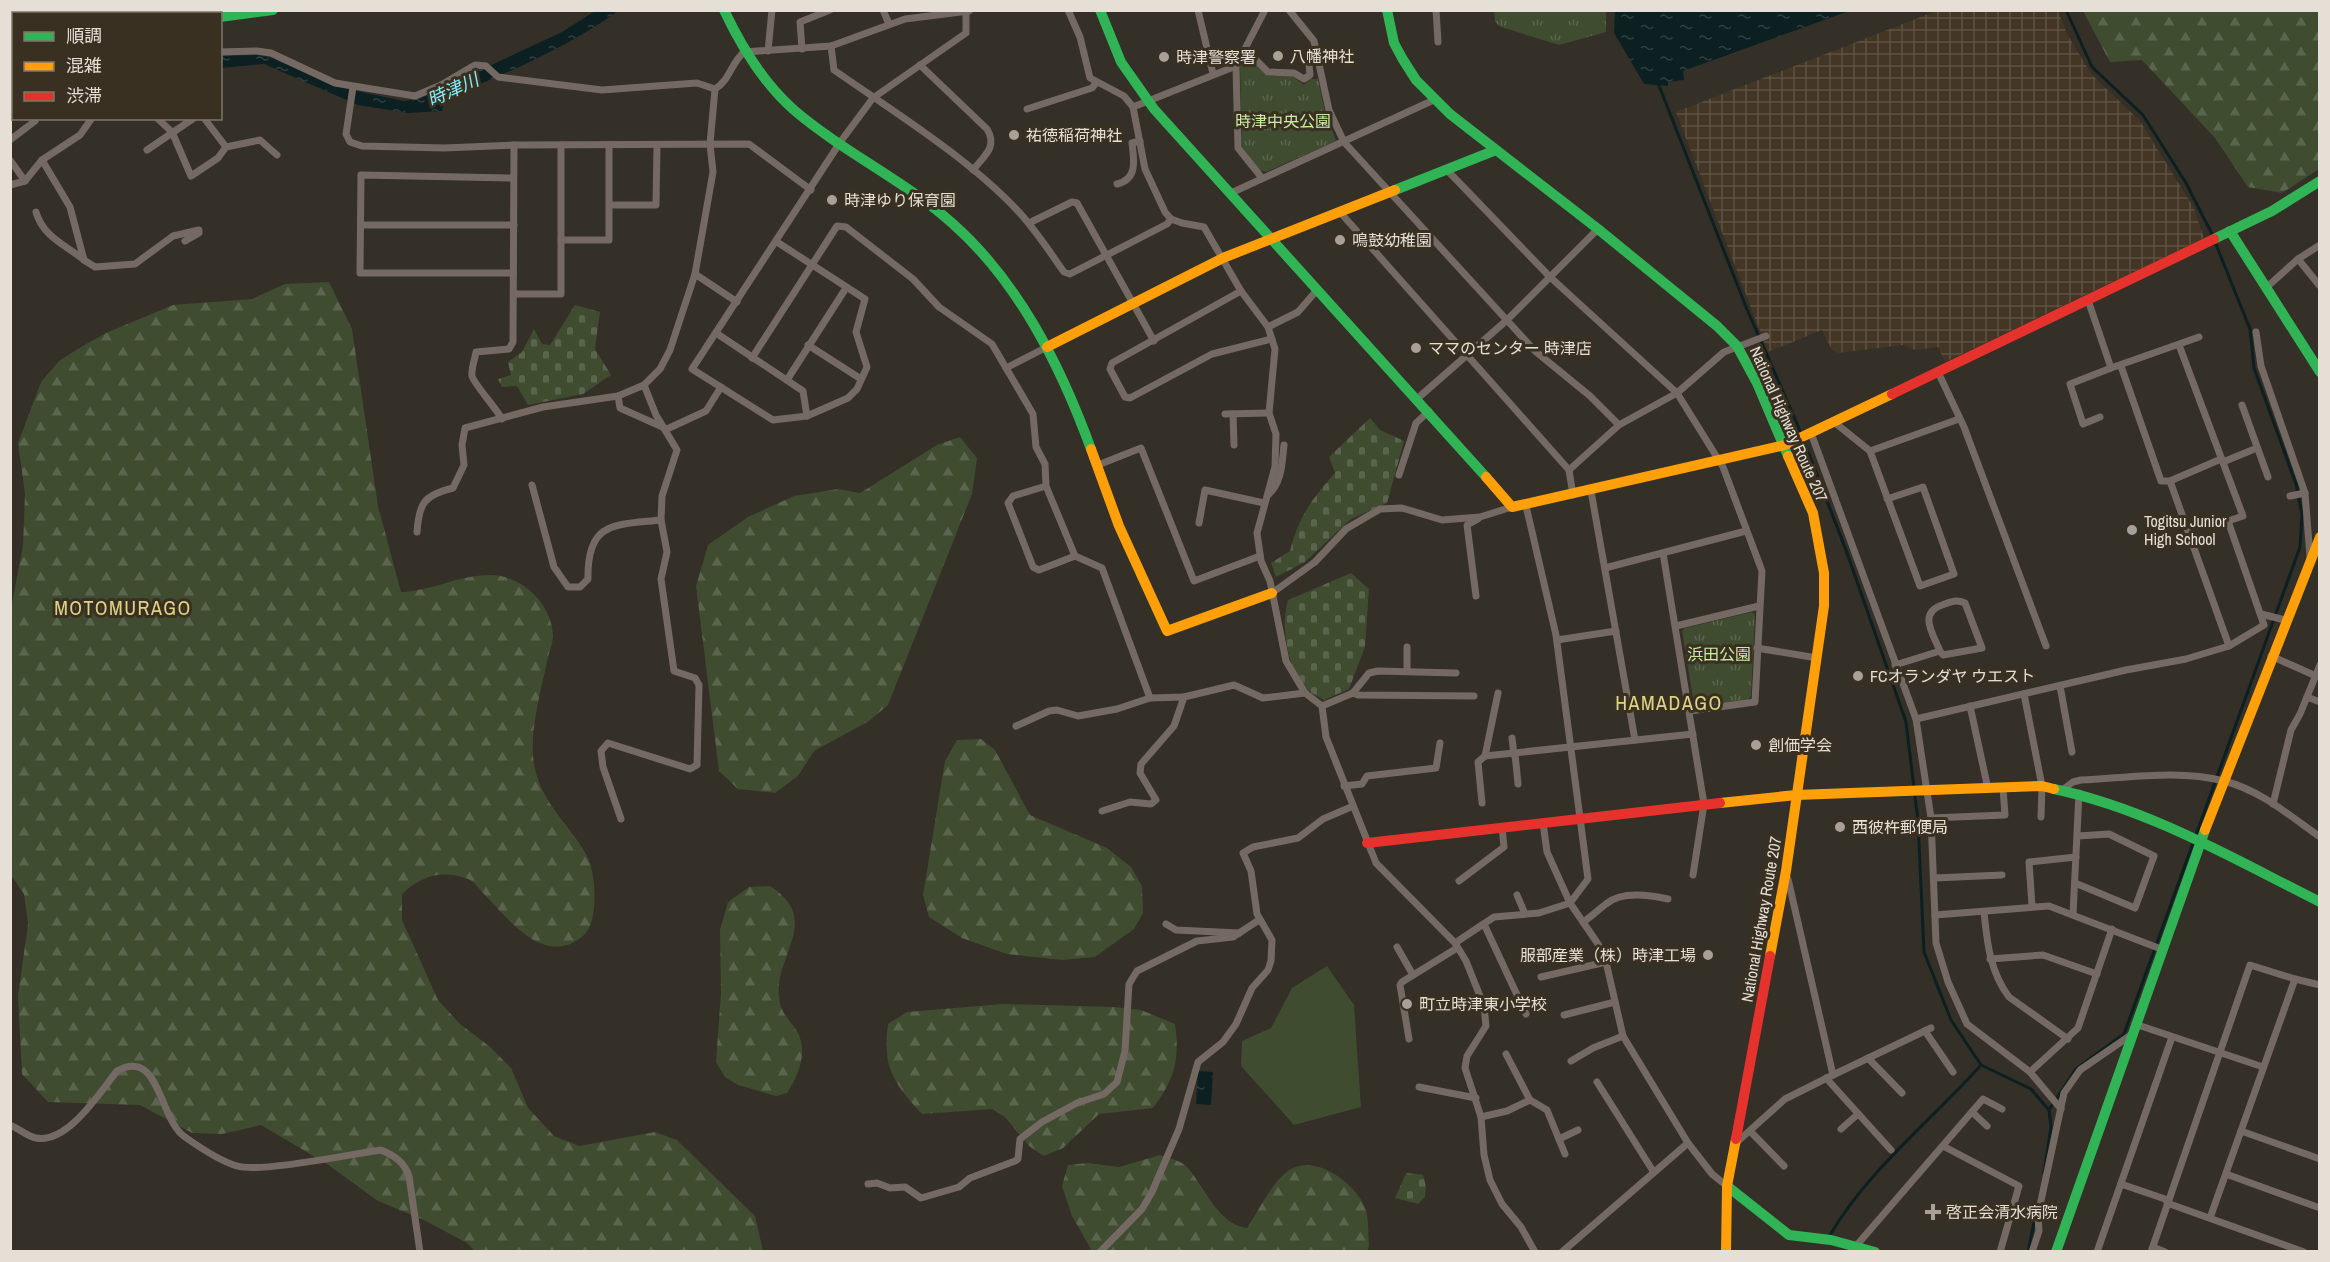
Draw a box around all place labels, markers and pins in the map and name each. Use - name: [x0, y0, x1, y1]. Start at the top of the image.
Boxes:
- place label: 八幡神社: [1290, 45, 1354, 67]
- place label: 時津警察署: [1176, 46, 1256, 68]
- marker: 八幡神社: [1271, 49, 1285, 63]
- marker: 時津警察署: [1157, 50, 1171, 64]
- place label: 祐徳稲荷神社: [1026, 124, 1122, 146]
- marker: 祐徳稲荷神社: [1007, 128, 1021, 142]
- place label: 時津ゆり保育園: [844, 189, 956, 211]
- marker: 時津ゆり保育園: [825, 193, 839, 207]
- place label: 鳴鼓幼稚園: [1352, 229, 1432, 251]
- marker: 鳴鼓幼稚園: [1333, 233, 1347, 247]
- place label: ママのセンター 時津店: [1428, 337, 1592, 359]
- marker: ママのセンター 時津店: [1409, 341, 1423, 355]
- place label: Togitsu Junior High School: [2144, 510, 2227, 550]
- marker: Togitsu Junior High School: [2125, 523, 2139, 537]
- place label: FCオランダヤ ウエスト: [1870, 665, 2035, 687]
- marker: FCオランダヤ ウエスト: [1851, 669, 1865, 683]
- place label: 創価学会: [1768, 734, 1832, 756]
- marker: 創価学会: [1749, 738, 1763, 752]
- place label: 西彼杵郵便局: [1852, 816, 1948, 838]
- marker: 西彼杵郵便局: [1833, 820, 1847, 834]
- place label: 服部産業（株）時津工場: [1520, 944, 1696, 966]
- marker: 服部産業（株）時津工場: [1701, 948, 1715, 962]
- place label: 町立時津東小学校: [1419, 993, 1547, 1015]
- marker: 町立時津東小学校: [1400, 997, 1414, 1011]
- place label: 啓正会清水病院: [1946, 1201, 2058, 1223]
- marker: 啓正会清水病院: [1924, 1203, 1942, 1221]

